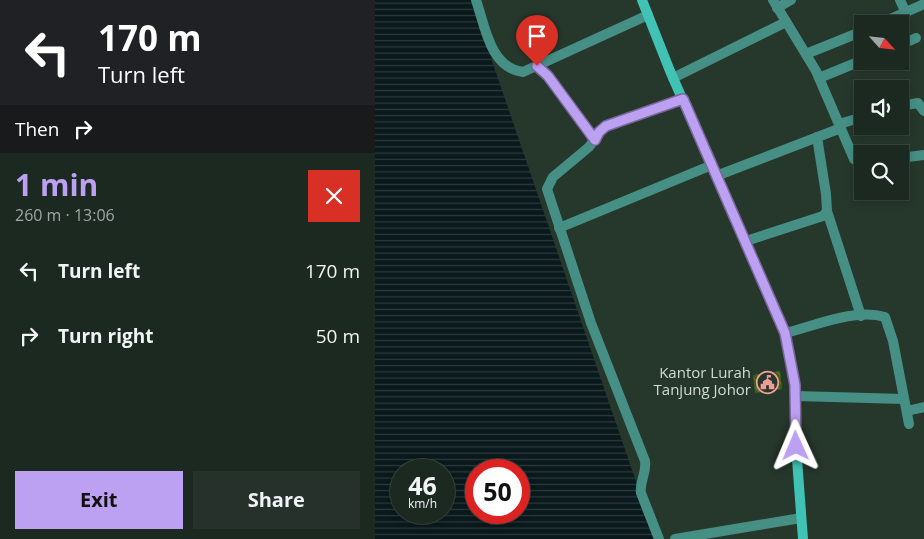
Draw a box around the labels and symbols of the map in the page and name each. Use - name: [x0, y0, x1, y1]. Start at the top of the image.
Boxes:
- pin: [516, 15, 558, 66]
- north arrow: [854, 15, 909, 70]
- place label: Kantor Lurah Tanjung Johor: [654, 362, 751, 399]
- public building icon: Kantor Lurah Tanjung Johor: [755, 370, 779, 394]
- position arrow: [769, 419, 821, 471]
- speed limit sign: 50: [465, 459, 530, 524]

